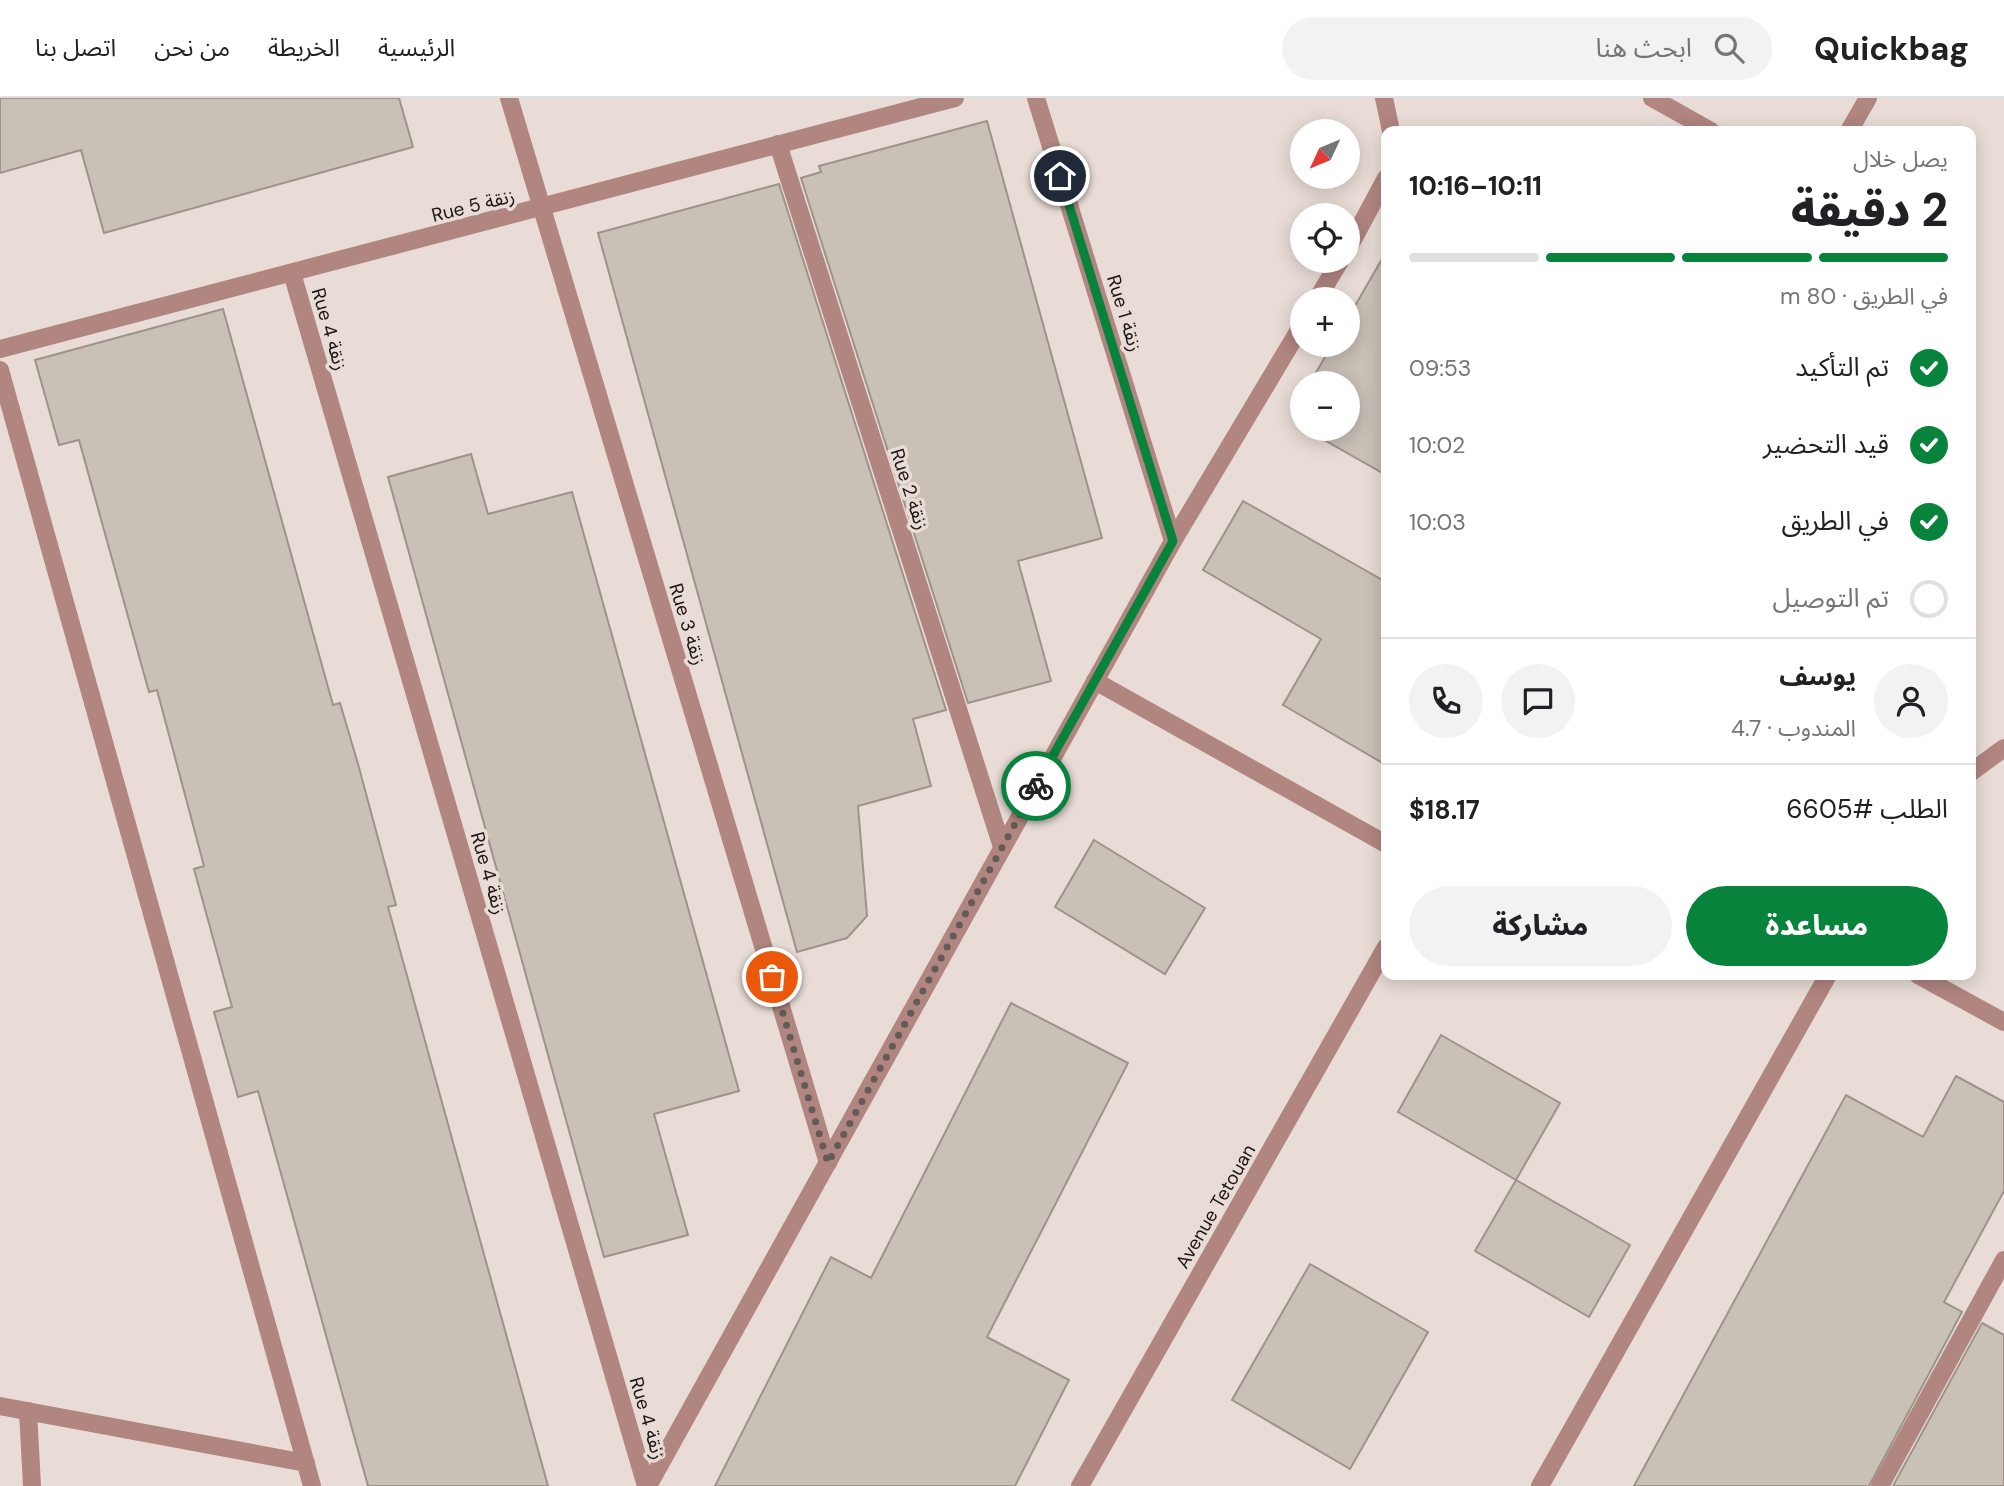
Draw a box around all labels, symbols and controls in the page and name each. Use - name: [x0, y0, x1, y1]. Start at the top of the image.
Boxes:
- search box: [1282, 17, 1772, 80]
- text: Quickbag: [1814, 27, 1969, 70]
- icon: search: [1710, 29, 1748, 67]
- text: ابحث هنا: [1596, 31, 1692, 65]
- text: اتصل بنا: [35, 32, 116, 63]
- text: من نحن: [154, 32, 230, 63]
- text: الخريطة: [268, 32, 340, 63]
- text: الرئيسية: [378, 32, 455, 63]
- north arrow: [1290, 119, 1360, 189]
- map controls: [1290, 119, 1360, 441]
- text: يصل خلال: [1853, 144, 1948, 174]
- pin: [1030, 146, 1090, 206]
- icon: home: [1041, 157, 1079, 195]
- text: 10:11–10:16: [1409, 169, 1542, 203]
- text: 2 دقيقة: [1791, 180, 1948, 240]
- street label: Rue 5 زنقة: [429, 183, 517, 228]
- button: locate: [1290, 203, 1360, 273]
- street label: Rue 1 زنقة: [1101, 272, 1148, 355]
- text: في الطريق · 80 m: [1780, 281, 1948, 311]
- street label: Rue 4 زنقة: [306, 285, 353, 373]
- button: +: [1290, 287, 1360, 357]
- icon: check: [1910, 349, 1948, 387]
- text: تم التأكيد: [1795, 350, 1889, 384]
- text: 09:53: [1409, 353, 1471, 383]
- button: −: [1290, 371, 1360, 441]
- icon: check: [1910, 426, 1948, 464]
- text: قيد التحضير: [1763, 427, 1889, 461]
- text: 10:02: [1409, 430, 1465, 460]
- street label: Rue 2 زنقة: [885, 445, 934, 533]
- icon: check: [1910, 503, 1948, 541]
- text: في الطريق: [1782, 504, 1889, 538]
- text: 10:03: [1409, 507, 1466, 537]
- street label: Rue 3 زنقة: [663, 580, 712, 668]
- text: تم التوصيل: [1773, 581, 1889, 615]
- text: يوسف: [1779, 659, 1856, 693]
- button: phone: [1409, 664, 1483, 738]
- button: chat: [1501, 664, 1575, 738]
- button: person: [1874, 664, 1948, 738]
- text: المندوب · 4.7: [1731, 713, 1856, 743]
- courier: [1001, 751, 1071, 821]
- icon: bike: [1017, 767, 1055, 805]
- text: الطلب #6605: [1786, 792, 1948, 826]
- text: $18.17: [1409, 793, 1480, 827]
- street label: Rue 4 زنقة: [465, 829, 512, 917]
- button: مشاركة: [1409, 886, 1672, 966]
- button: مساعدة: [1686, 886, 1948, 966]
- pin: [742, 947, 802, 1007]
- icon: bag: [753, 958, 791, 996]
- street label: Avenue Tetouan: [1170, 1140, 1261, 1273]
- street label: Rue 4 زنقة: [624, 1374, 671, 1462]

